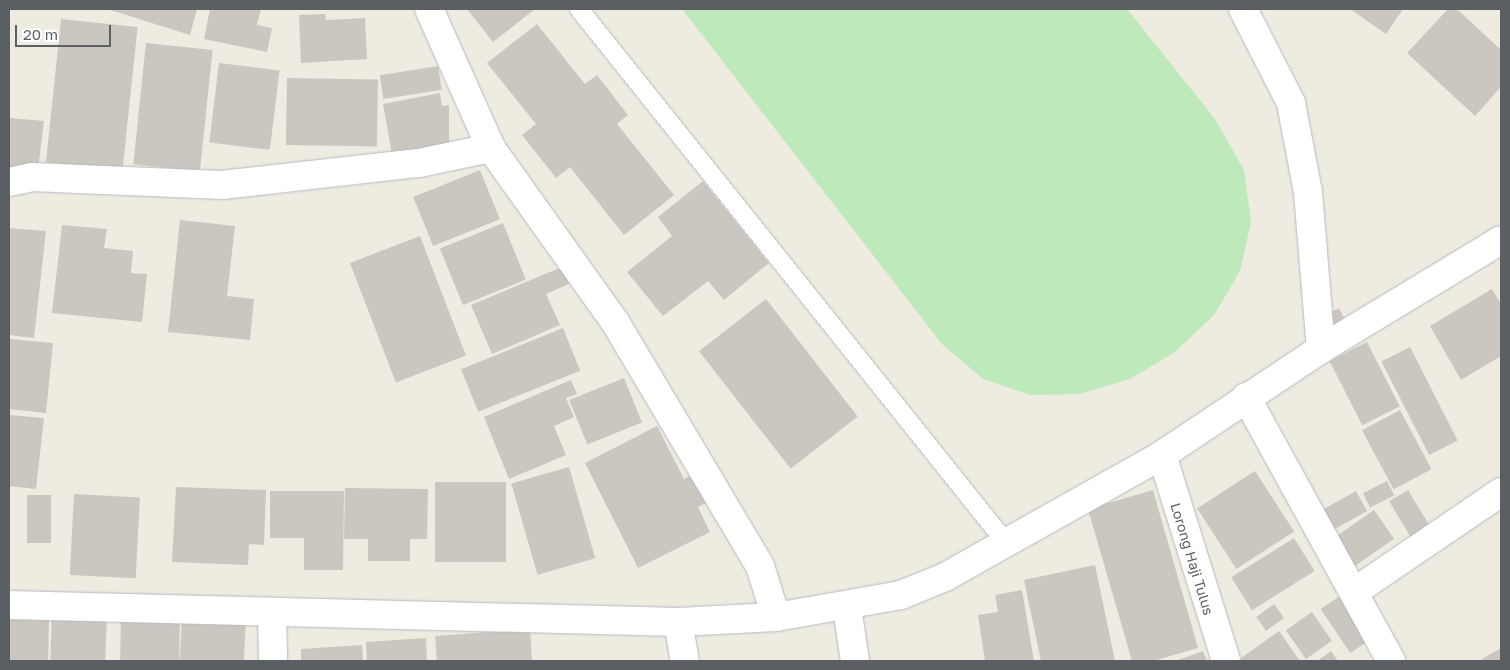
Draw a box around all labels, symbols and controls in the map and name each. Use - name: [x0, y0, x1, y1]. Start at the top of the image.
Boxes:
- scale bar: [18, 15, 114, 47]
- text: 20 m: [23, 25, 58, 43]
- street label: Lorong Haji Tulus: [1167, 501, 1217, 617]

